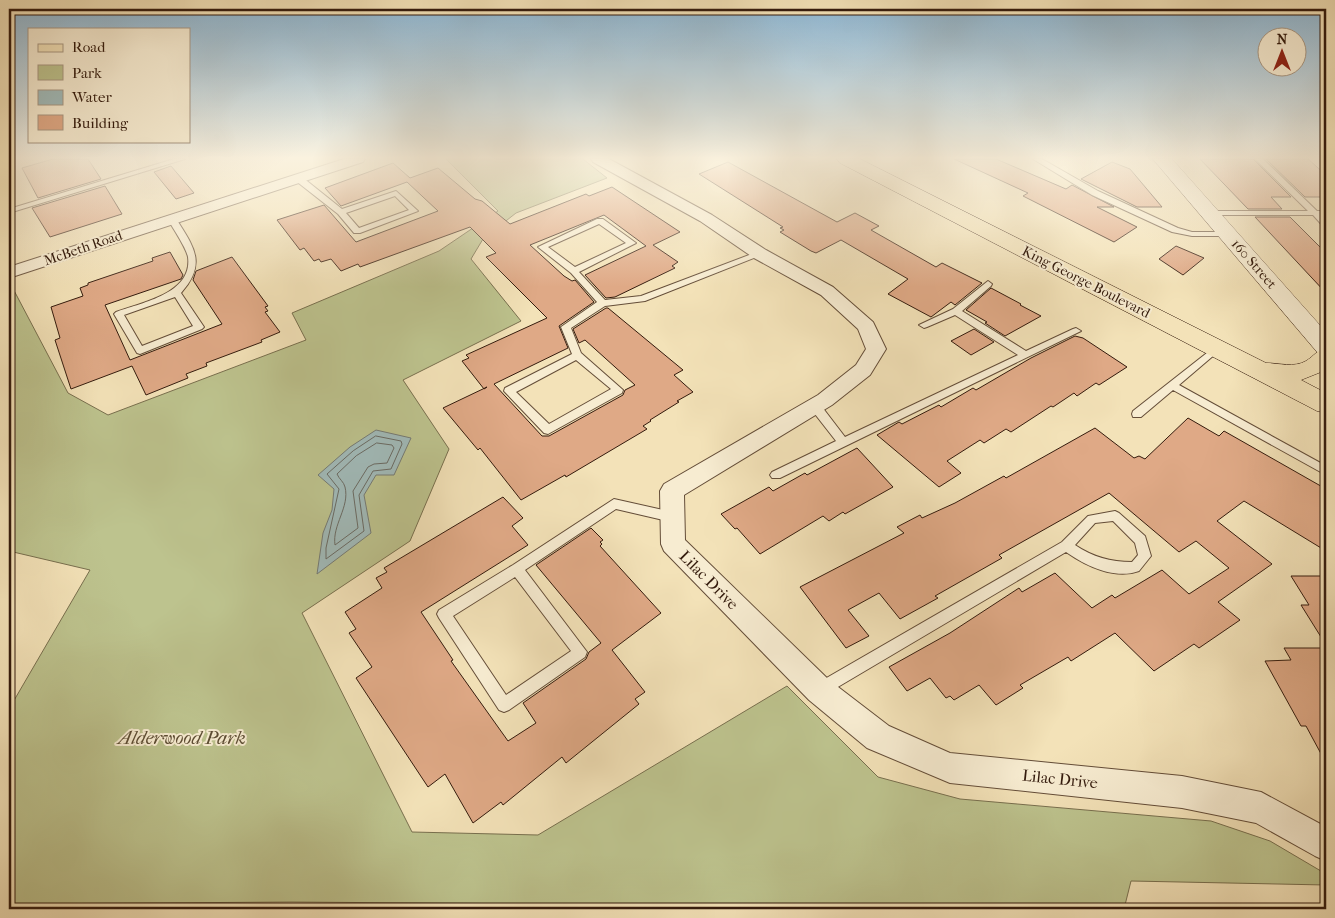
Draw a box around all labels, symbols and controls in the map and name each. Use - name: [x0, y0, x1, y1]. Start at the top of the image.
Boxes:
- legend: [28, 28, 190, 142]
- north arrow: [1258, 28, 1308, 78]
- text: N: [1277, 31, 1288, 48]
- text: Road: [72, 38, 106, 56]
- text: Park: [72, 64, 102, 82]
- text: Water: [71, 88, 112, 106]
- text: Building: [72, 114, 129, 132]
- street label: McBeth Road: [42, 227, 125, 269]
- street label: 160 Street: [1228, 236, 1280, 292]
- street label: King George Boulevard: [1019, 242, 1153, 322]
- street label: Lilac Drive: [676, 547, 743, 614]
- park label: Alderwood Park: [116, 727, 246, 749]
- street label: Lilac Drive: [1021, 766, 1099, 792]

